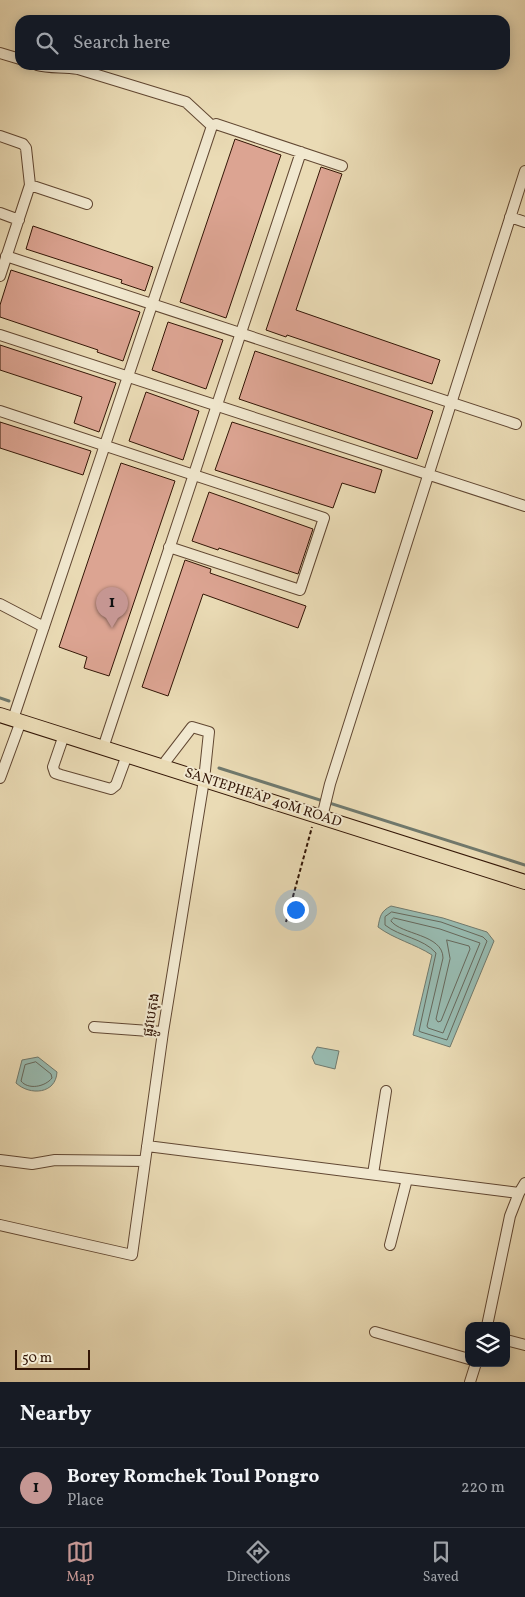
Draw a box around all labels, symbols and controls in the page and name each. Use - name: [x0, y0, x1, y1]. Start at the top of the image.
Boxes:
- search box: [15, 15, 510, 70]
- icon: search: [33, 29, 61, 57]
- text: Search here: [73, 30, 170, 56]
- pin: 1: [96, 587, 128, 628]
- street label: SANTEPHEAP 40M ROAD: [182, 764, 344, 832]
- your location: [283, 897, 309, 923]
- street label: ផ្លូវបេតុង: [139, 992, 166, 1038]
- map controls: [465, 1322, 510, 1367]
- button: layers: [465, 1322, 510, 1367]
- scale bar: [15, 1347, 90, 1370]
- text: 50 m: [22, 1349, 52, 1368]
- text: Nearby: [20, 1400, 91, 1429]
- text: Borey Romchek Toul Pongro: [67, 1464, 319, 1490]
- text: 1: [33, 1477, 39, 1499]
- text: 220 m: [461, 1477, 505, 1499]
- text: Place: [67, 1490, 104, 1512]
- tab: Map: [66, 1538, 94, 1587]
- tab: Directions: [226, 1538, 291, 1587]
- tab: Saved: [423, 1538, 459, 1587]

